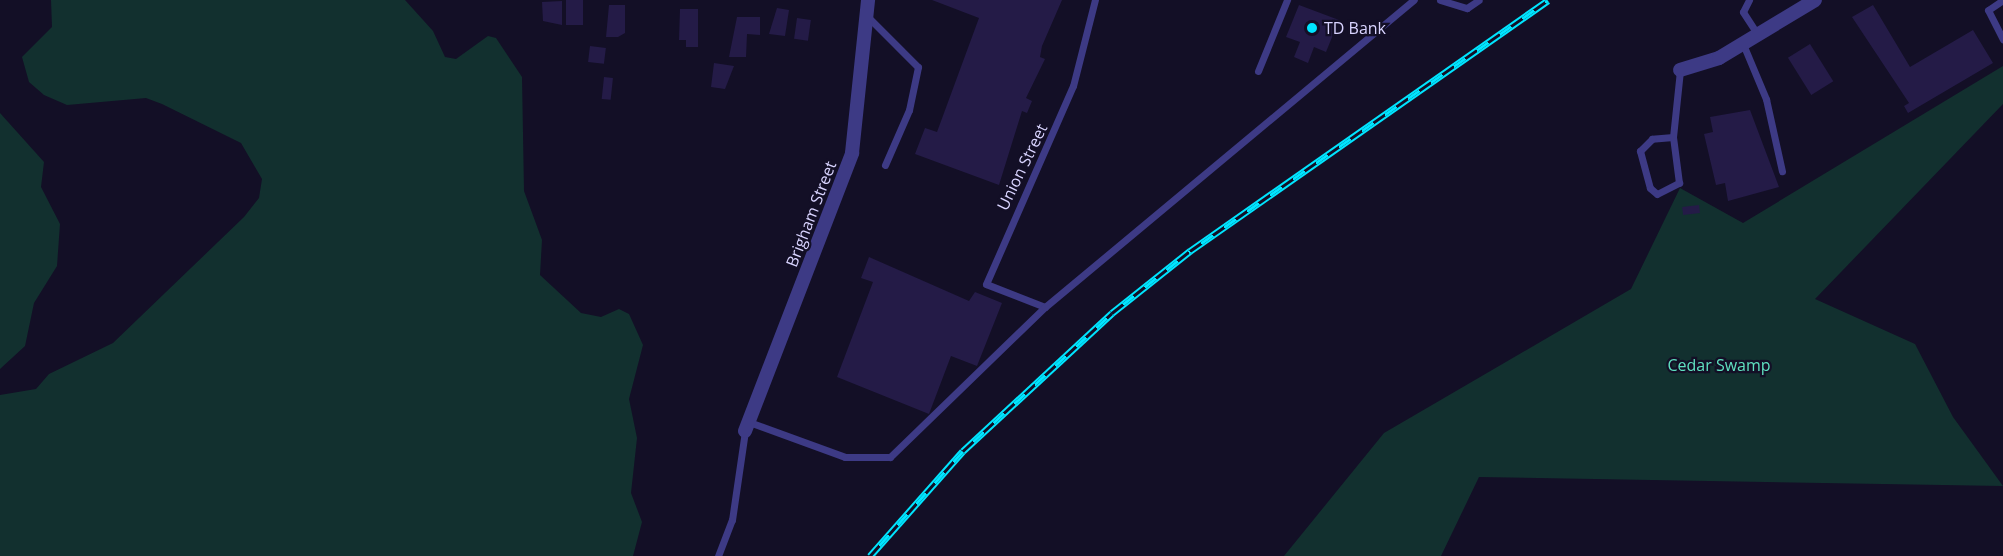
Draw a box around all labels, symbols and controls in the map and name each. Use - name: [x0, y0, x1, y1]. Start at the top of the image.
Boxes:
- place label: TD Bank: [1324, 18, 1386, 38]
- marker: TD Bank: [1305, 21, 1319, 35]
- street label: Union Street: [993, 121, 1051, 213]
- street label: Brigham Street: [782, 158, 840, 270]
- park label: Cedar Swamp: [1667, 355, 1771, 375]

